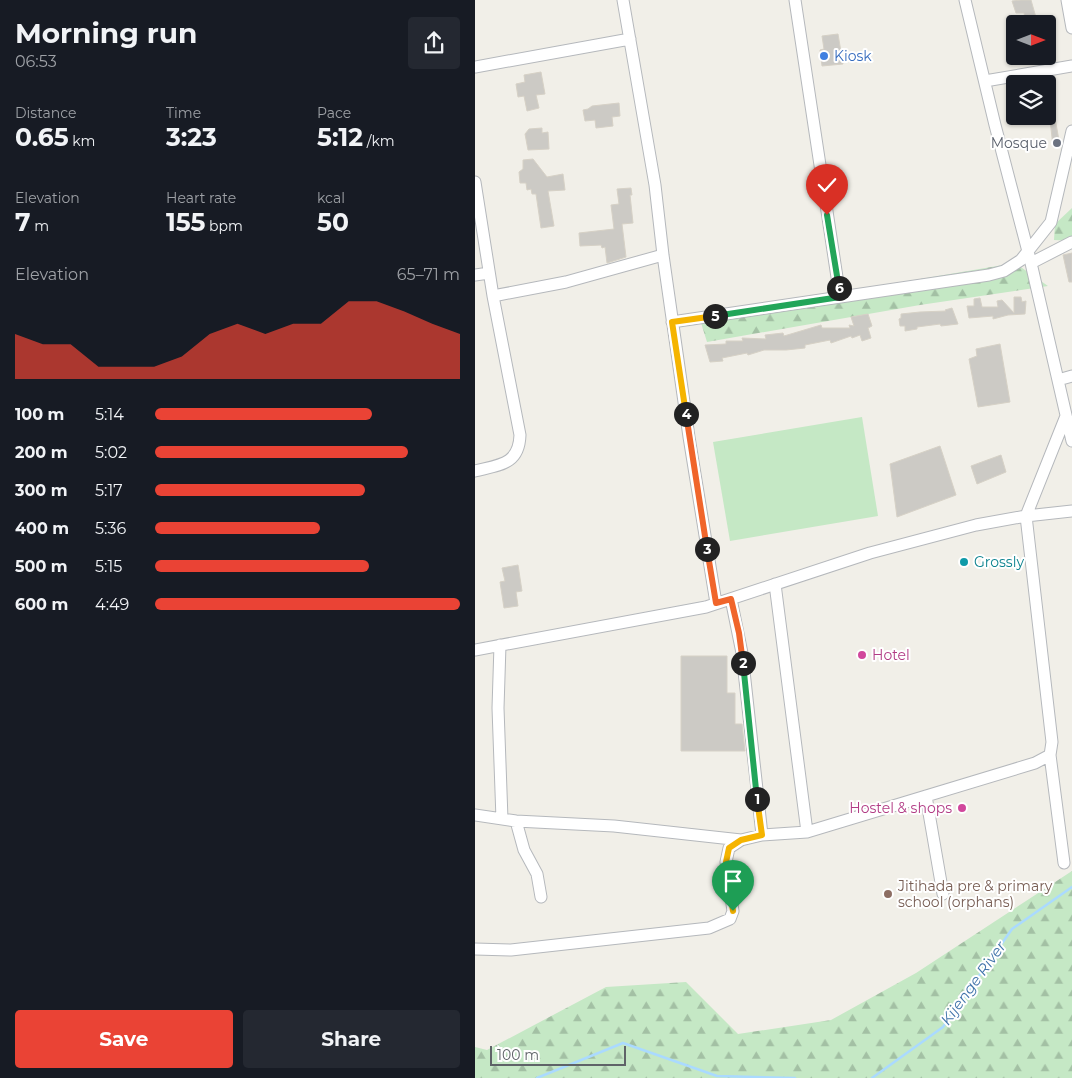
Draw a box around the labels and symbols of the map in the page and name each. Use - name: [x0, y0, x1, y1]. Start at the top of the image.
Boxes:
- north arrow: [1006, 15, 1056, 65]
- place label: Kiosk: [834, 47, 872, 65]
- marker: Kiosk: [818, 50, 830, 62]
- place label: Mosque: [991, 134, 1047, 152]
- marker: Mosque: [1051, 137, 1063, 149]
- pin: [806, 164, 848, 215]
- pin: 6: [827, 276, 851, 300]
- pin: 5: [703, 304, 727, 328]
- pin: 4: [673, 402, 699, 426]
- pin: 3: [695, 536, 719, 562]
- place label: Grossly: [974, 553, 1024, 571]
- marker: Grossly: [958, 556, 970, 568]
- place label: Hotel: [872, 646, 910, 664]
- marker: Hotel: [856, 649, 868, 661]
- pin: 2: [731, 650, 755, 676]
- pin: 1: [745, 786, 769, 812]
- place label: Hostel & shops: [849, 799, 952, 817]
- marker: Hostel & shops: [956, 802, 968, 814]
- pin: [712, 860, 754, 911]
- place label: Jitihada pre & primary school (orphans): [897, 877, 1053, 911]
- marker: Jitihada pre & primary school (orphans): [882, 888, 894, 900]
- water label: Kijenge River: [936, 937, 1010, 1029]
- scale bar: [490, 1043, 626, 1066]

